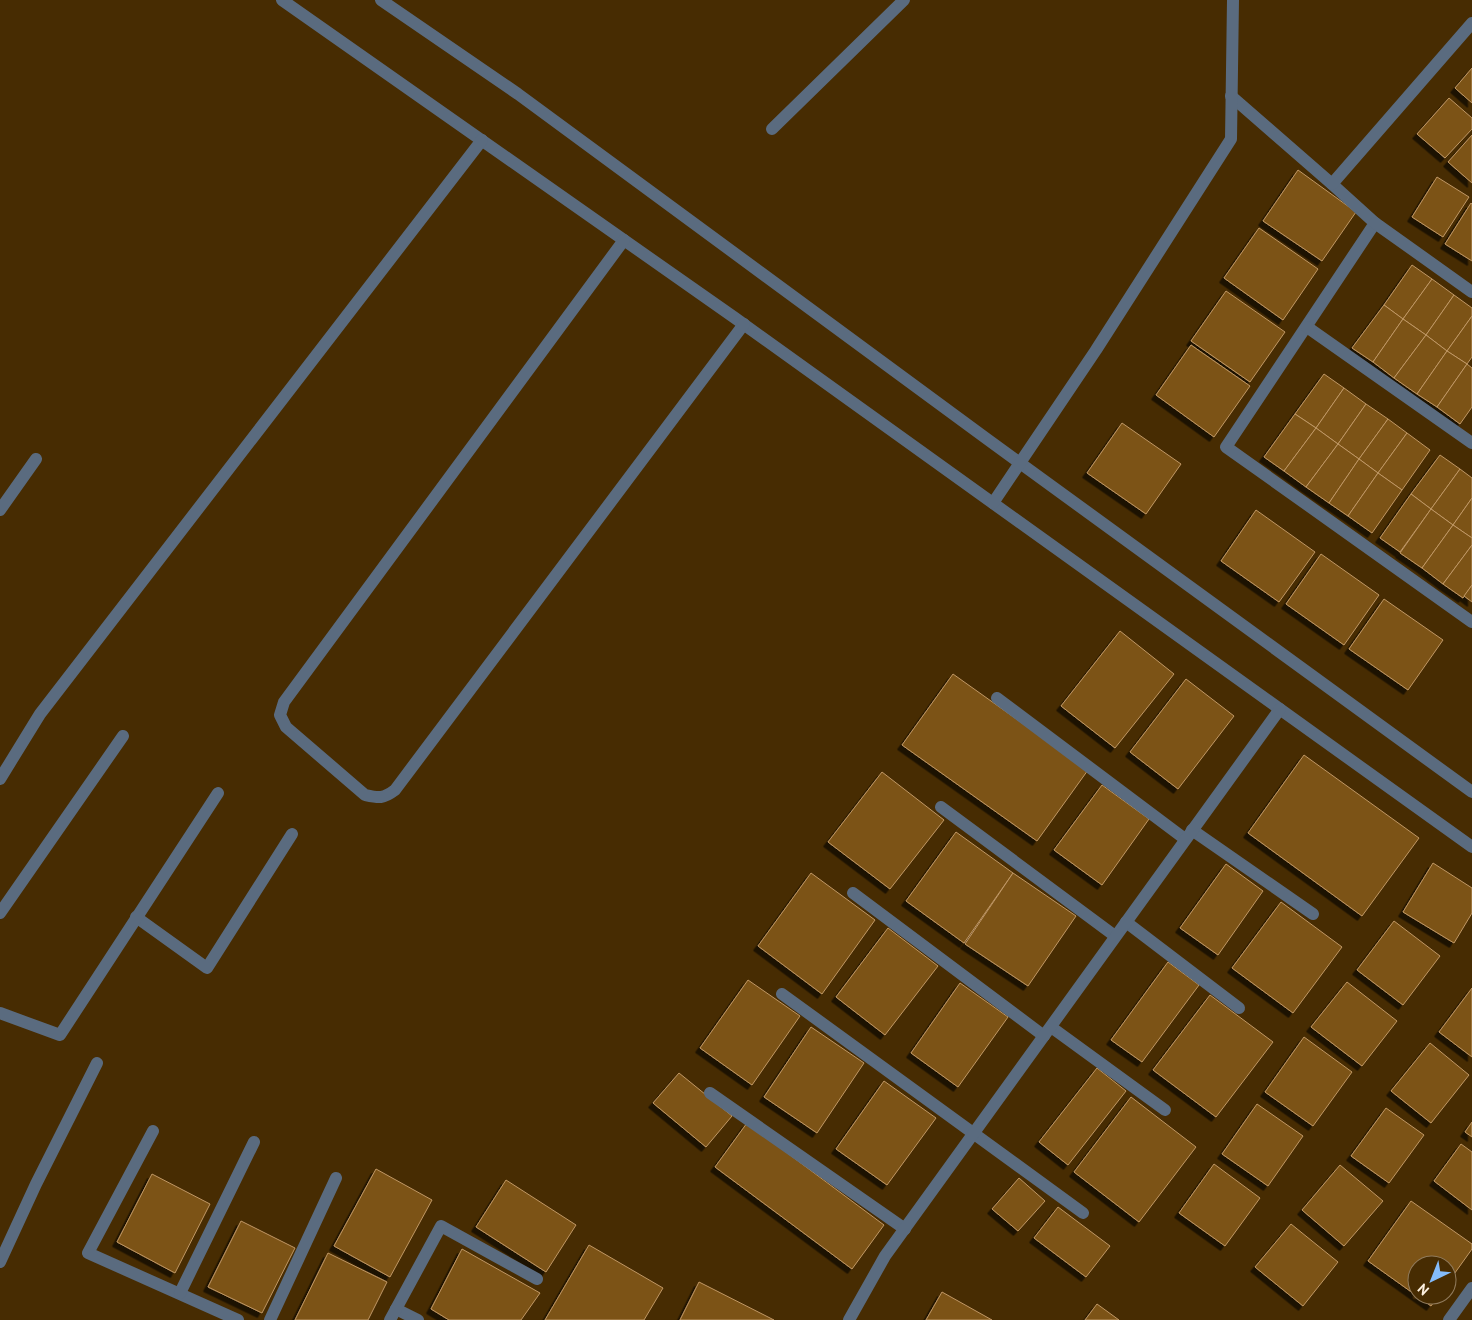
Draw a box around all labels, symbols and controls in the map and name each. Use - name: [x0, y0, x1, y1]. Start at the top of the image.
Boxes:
- north arrow: [1407, 1255, 1457, 1305]
- text: N: [1414, 1280, 1433, 1299]

